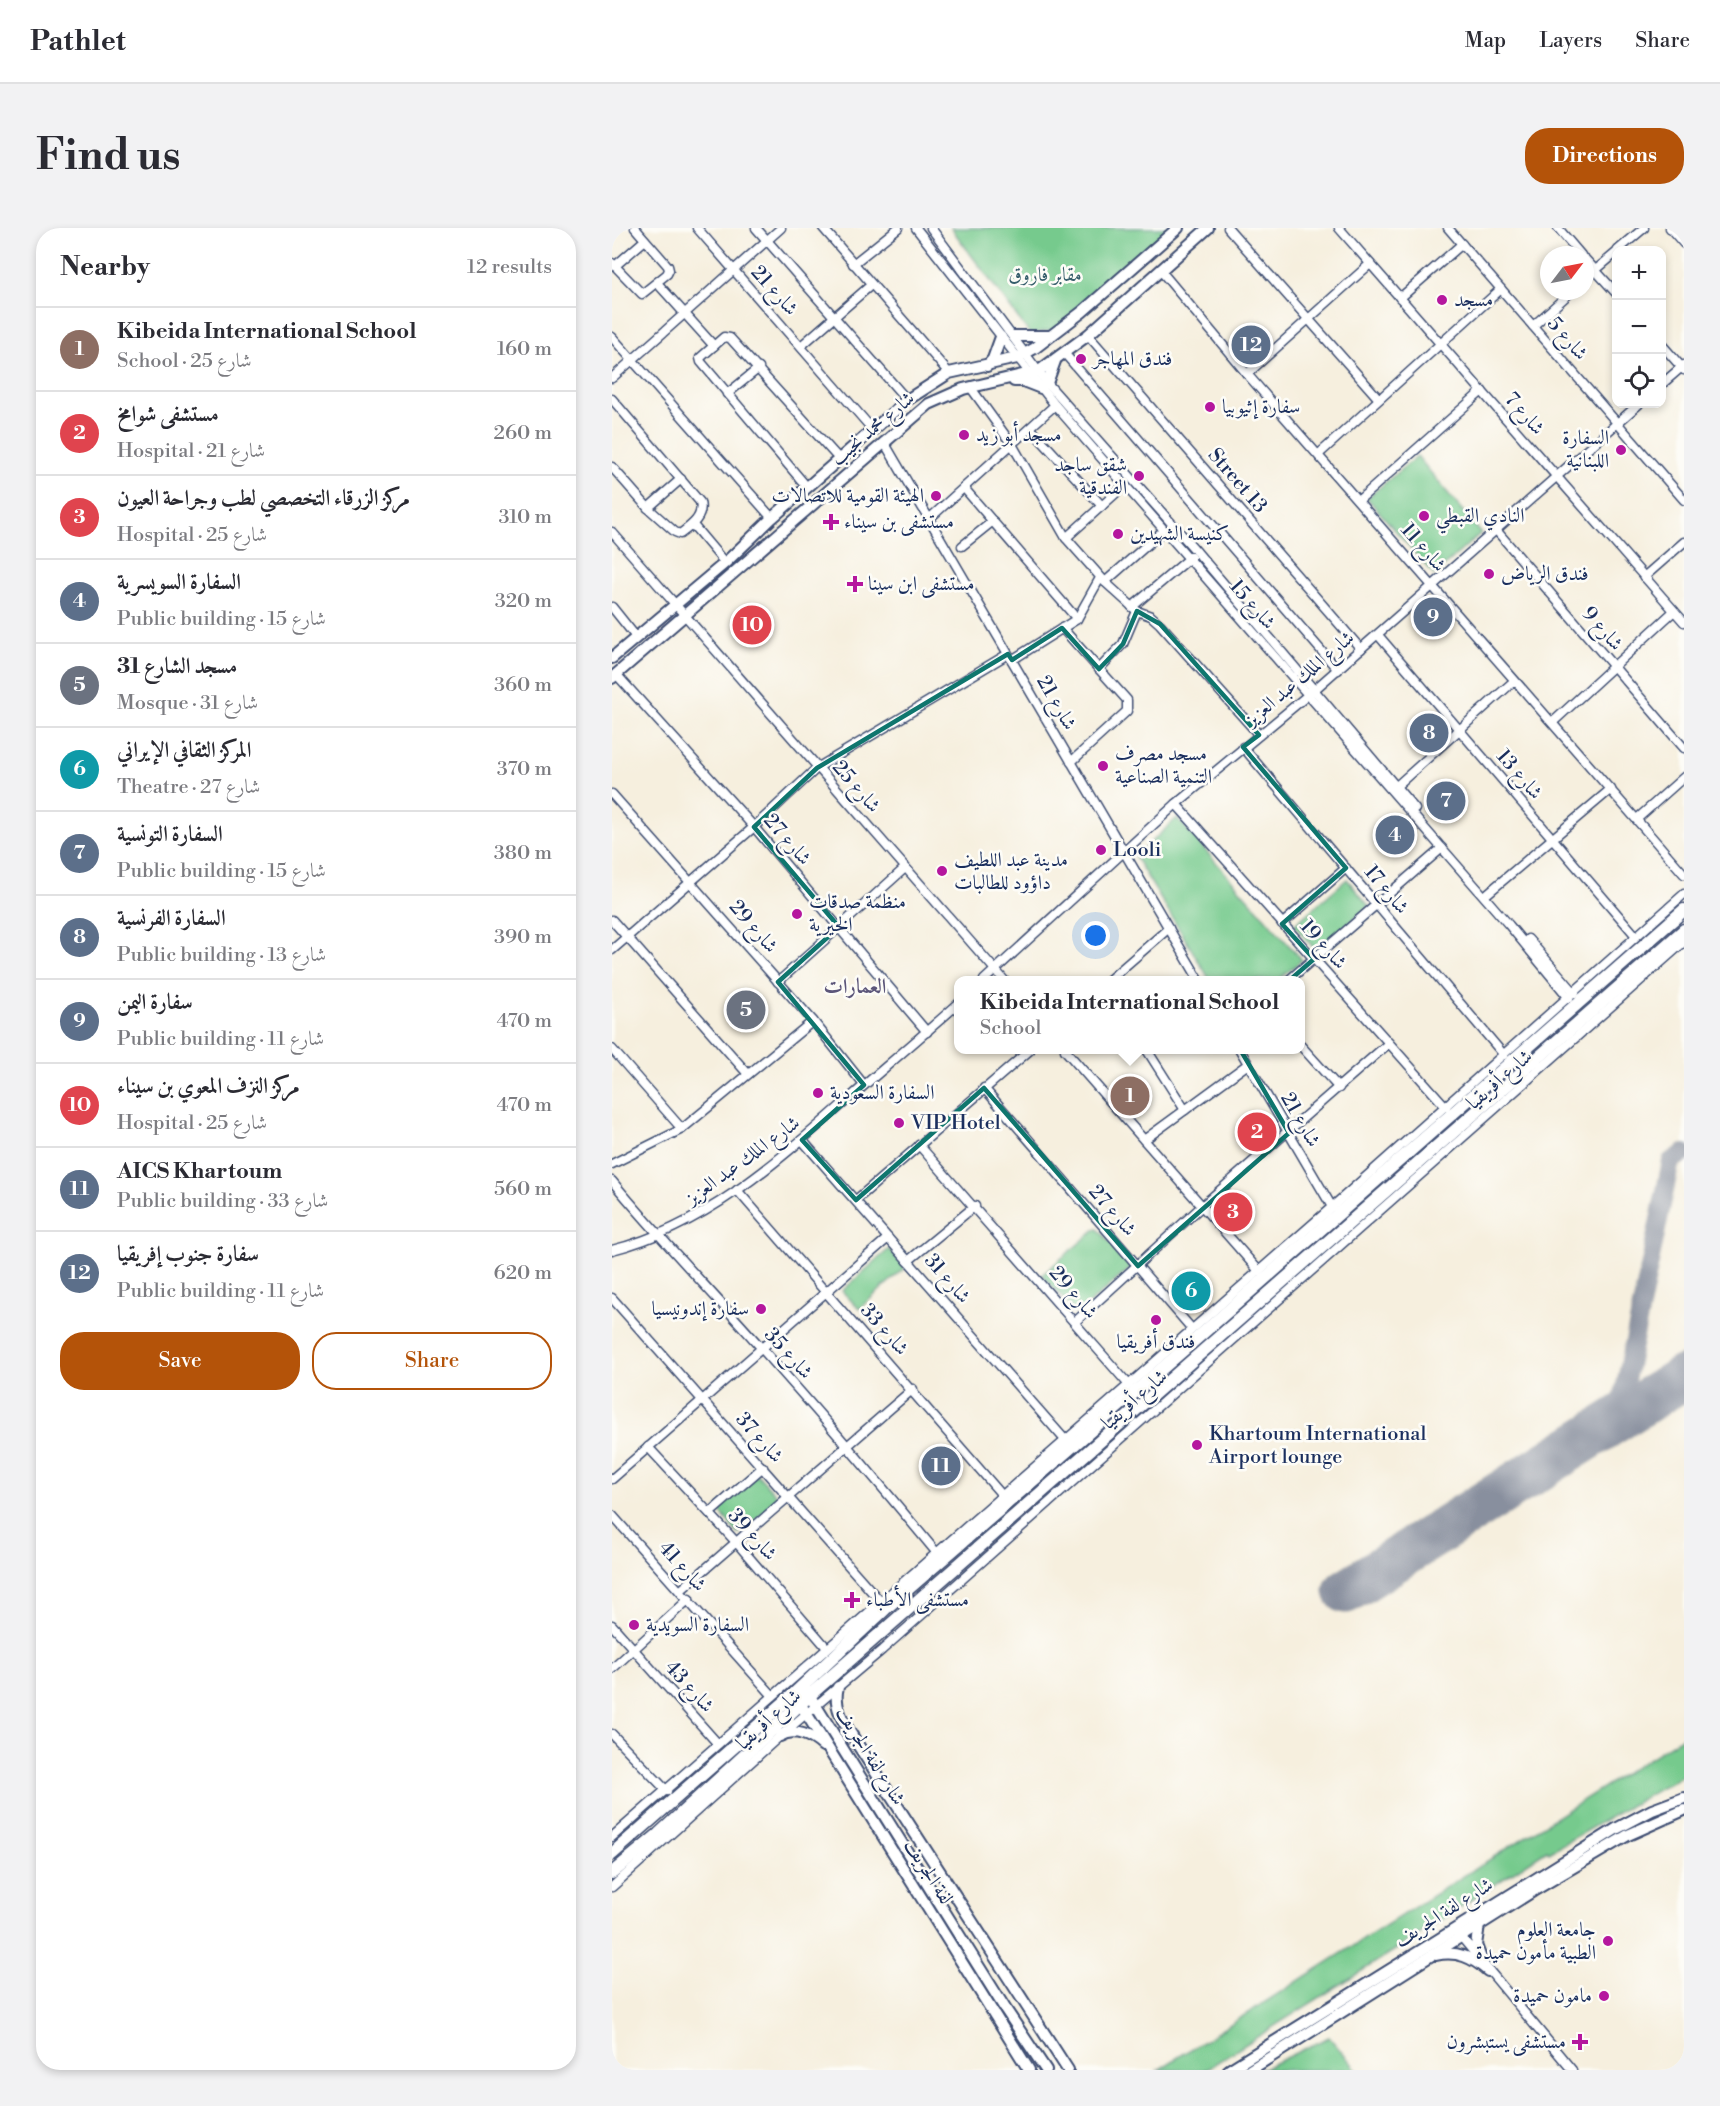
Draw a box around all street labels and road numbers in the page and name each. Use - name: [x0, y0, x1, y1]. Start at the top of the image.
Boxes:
- street label: شارع 21: [742, 261, 803, 324]
- street label: شارع 5: [1538, 312, 1593, 369]
- street label: شارع محمد نجيب: [826, 387, 923, 475]
- street label: شارع 7: [1495, 387, 1549, 443]
- street label: Street 13: [1202, 443, 1272, 519]
- street label: شارع 11: [1392, 518, 1451, 580]
- street label: شارع 15: [1220, 575, 1281, 638]
- street label: شارع 9: [1573, 602, 1628, 659]
- street label: شارع الملك عبد العزيز: [1238, 626, 1363, 737]
- street label: شارع 21: [1027, 671, 1082, 737]
- street label: شارع 13: [1487, 745, 1548, 808]
- street label: شارع 25: [823, 756, 886, 821]
- street label: شارع 27: [755, 809, 816, 874]
- street label: شارع 17: [1355, 860, 1414, 922]
- street label: شارع 29: [720, 895, 783, 961]
- street label: شارع 19: [1291, 915, 1352, 978]
- street label: شارع أفريقيا: [1460, 1042, 1541, 1119]
- street label: شارع 21: [1271, 1088, 1326, 1154]
- street label: شارع الملك عبد العزيز: [679, 1111, 808, 1215]
- street label: شارع 27: [1080, 1180, 1141, 1245]
- street label: شارع 31: [916, 1249, 975, 1312]
- street label: شارع 29: [1040, 1261, 1103, 1327]
- street label: شارع 33: [852, 1299, 913, 1364]
- street label: شارع 35: [755, 1323, 818, 1388]
- street label: شارع أفريقيا: [1095, 1362, 1176, 1439]
- street label: شارع 37: [727, 1407, 788, 1471]
- street label: شارع 39: [719, 1504, 782, 1569]
- street label: شارع 41: [650, 1537, 711, 1600]
- street label: شارع 43: [656, 1656, 719, 1721]
- street label: شارع أفريقيا: [729, 1682, 810, 1759]
- street label: شارع لفة الجريف: [826, 1702, 910, 1812]
- street label: لفة الجريف: [898, 1834, 958, 1910]
- street label: شارع لفة الجريف: [1390, 1873, 1500, 1957]

